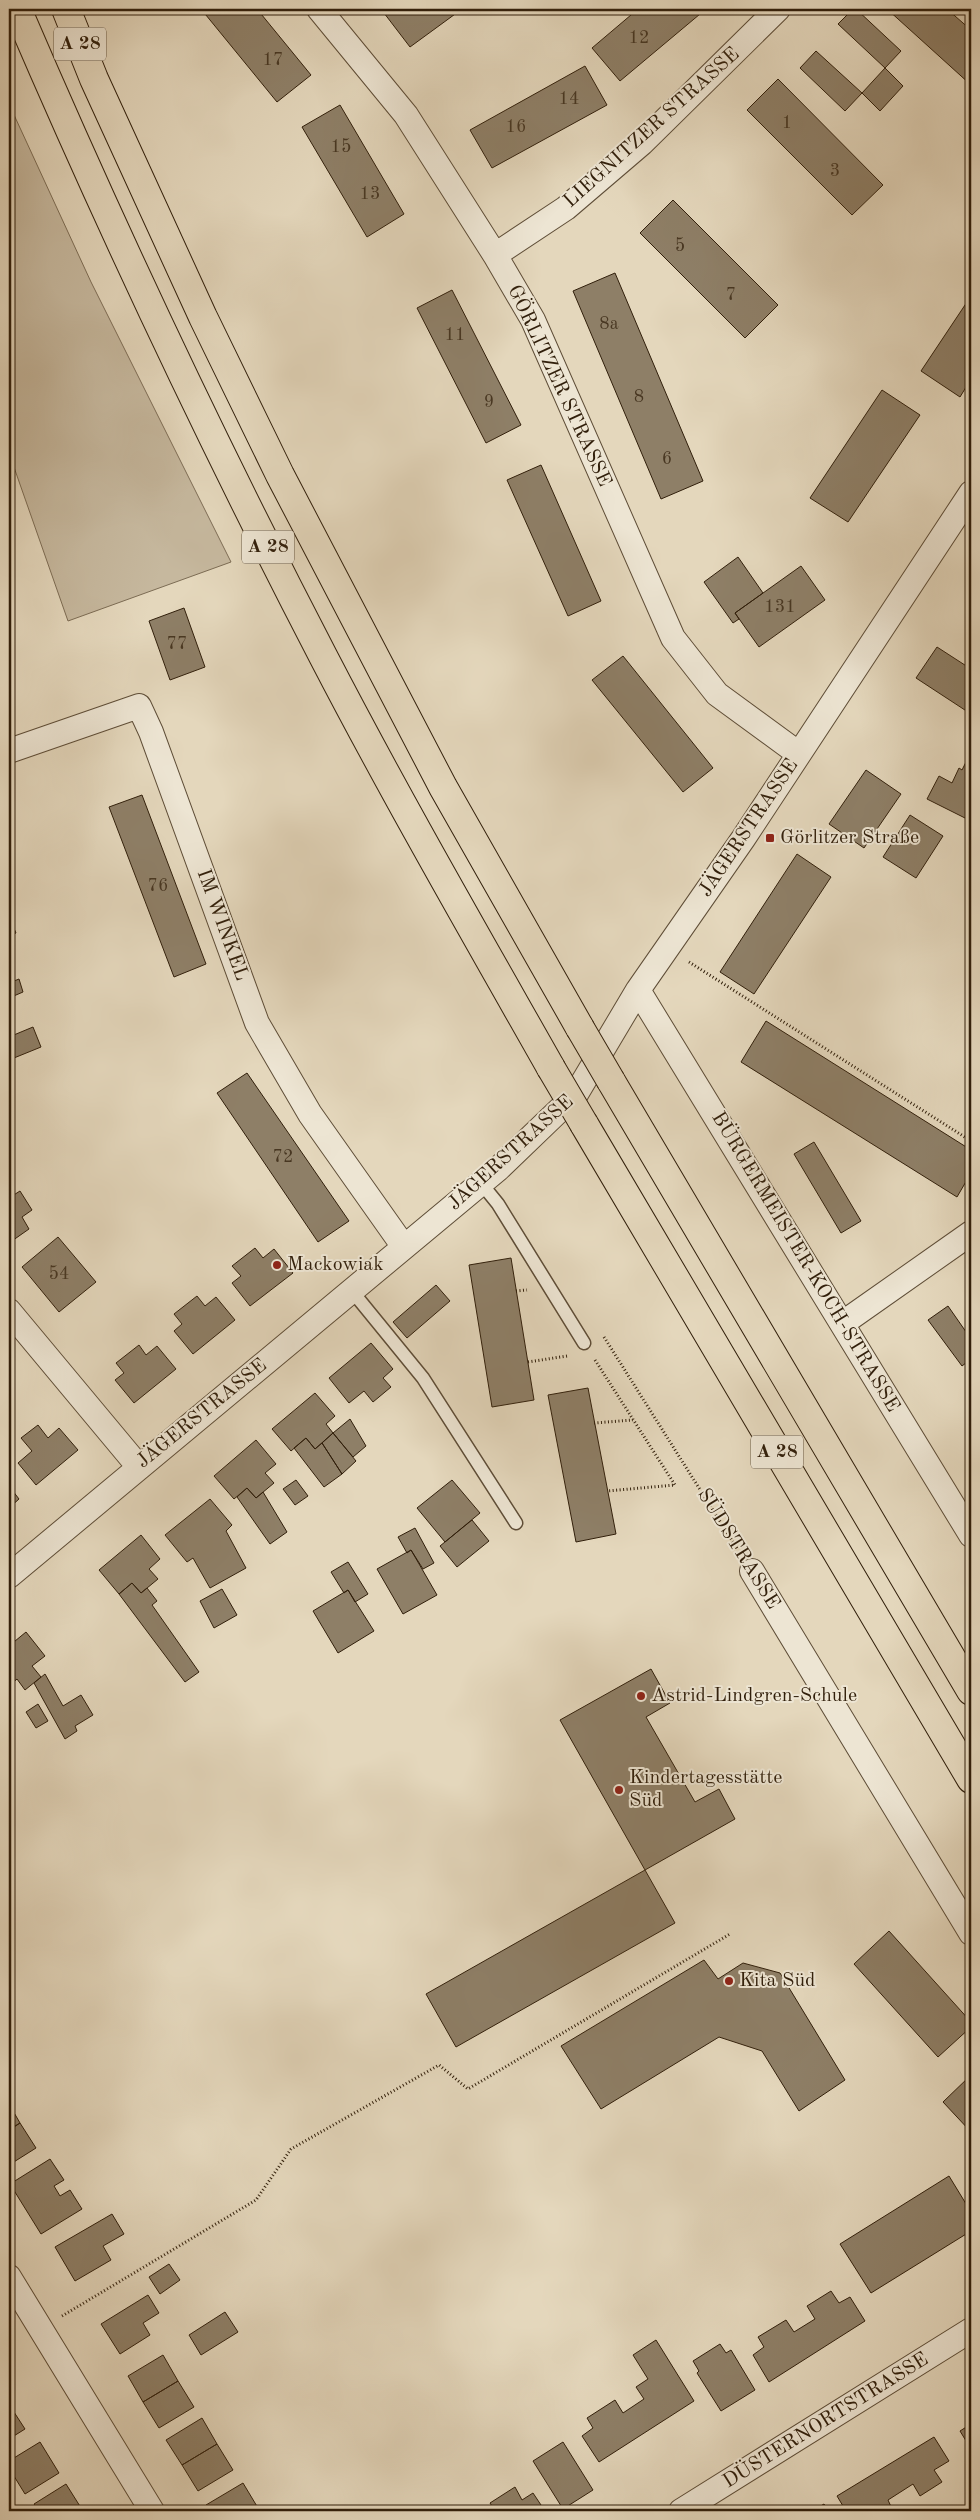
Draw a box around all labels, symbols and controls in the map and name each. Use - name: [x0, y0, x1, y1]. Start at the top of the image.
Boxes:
- road number: A 28: [54, 28, 106, 61]
- house number: 12: [629, 29, 649, 47]
- street label: LIEGNITZER STRASSE: [560, 44, 744, 212]
- house number: 17: [263, 51, 283, 69]
- house number: 14: [559, 90, 579, 108]
- house number: 1: [782, 114, 792, 132]
- house number: 16: [506, 118, 526, 136]
- house number: 15: [331, 138, 351, 156]
- house number: 3: [830, 162, 840, 180]
- house number: 13: [360, 185, 380, 203]
- house number: 5: [675, 237, 685, 255]
- street label: GÖRLITZER STRASSE: [503, 281, 617, 490]
- house number: 7: [726, 286, 736, 304]
- house number: 8a: [599, 315, 619, 333]
- house number: 11: [445, 326, 465, 344]
- house number: 8: [634, 388, 644, 406]
- house number: 9: [484, 393, 494, 411]
- house number: 6: [662, 450, 672, 468]
- road number: A 28: [242, 530, 294, 564]
- house number: 131: [764, 598, 796, 616]
- house number: 77: [167, 635, 187, 653]
- street label: JÄGERSTRASSE: [694, 754, 802, 900]
- place label: Görlitzer Straße: [780, 828, 919, 848]
- marker: Görlitzer Straße: [764, 832, 776, 844]
- street label: IM WINKEL: [193, 867, 251, 983]
- house number: 76: [148, 877, 168, 895]
- street label: JÄGERSTRASSE: [443, 1090, 578, 1214]
- street label: BÜRGERMEISTER-KOCH-STRASSE: [707, 1107, 905, 1416]
- house number: 72: [273, 1148, 293, 1166]
- place label: Mackowiak: [287, 1255, 384, 1275]
- marker: Mackowiak: [271, 1259, 283, 1271]
- house number: 54: [49, 1265, 69, 1283]
- street label: JÄGERSTRASSE: [132, 1354, 271, 1473]
- road number: A 28: [751, 1435, 803, 1468]
- street label: SÜDSTRASSE: [693, 1484, 786, 1613]
- place label: Astrid-Lindgren-Schule: [651, 1686, 857, 1706]
- marker: Astrid-Lindgren-Schule: [635, 1690, 647, 1702]
- place label: Kindertagesstätte Süd: [629, 1768, 782, 1811]
- marker: Kindertagesstätte Süd: [613, 1784, 625, 1796]
- place label: Kita Süd: [739, 1971, 816, 1991]
- marker: Kita Süd: [723, 1975, 735, 1987]
- street label: DÜSTERNORTSTRASSE: [718, 2347, 932, 2493]

